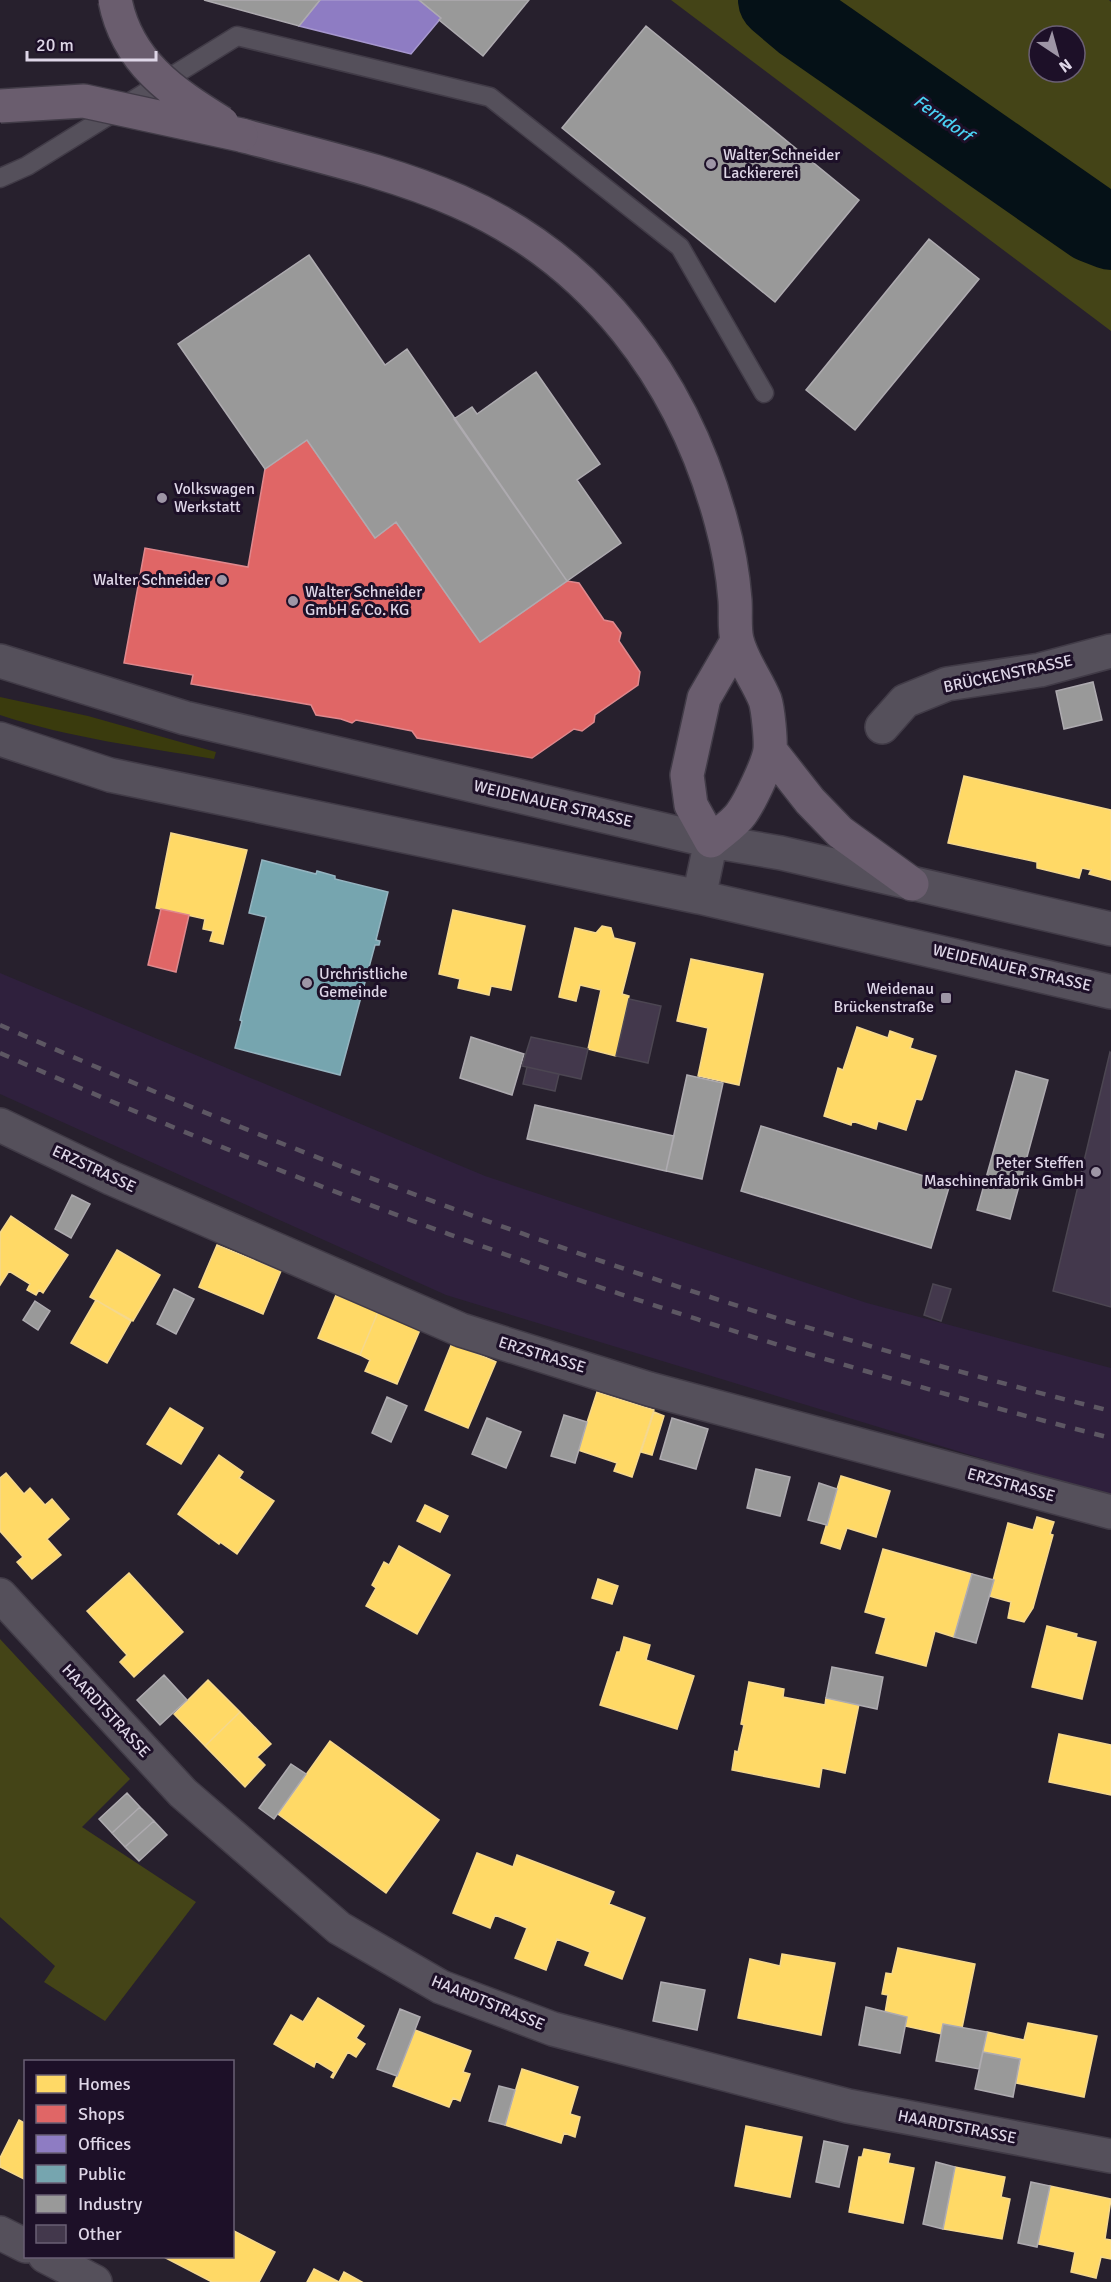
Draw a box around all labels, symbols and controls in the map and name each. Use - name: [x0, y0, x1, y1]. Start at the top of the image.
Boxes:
- scale bar: [27, 24, 156, 62]
- north arrow: [1027, 24, 1087, 84]
- text: 20 m: [36, 34, 74, 56]
- text: N: [1055, 54, 1076, 77]
- water label: Ferndorf: [909, 90, 980, 148]
- place label: Walter Schneider Lackiererei: [723, 145, 840, 183]
- marker: Walter Schneider Lackiererei: [704, 157, 718, 171]
- place label: Volkswagen Werkstatt: [174, 479, 255, 517]
- marker: Volkswagen Werkstatt: [155, 491, 169, 505]
- place label: Walter Schneider: [93, 570, 210, 590]
- marker: Walter Schneider: [215, 573, 229, 587]
- place label: Walter Schneider GmbH & Co. KG: [305, 582, 422, 620]
- marker: Walter Schneider GmbH & Co. KG: [286, 594, 300, 608]
- street label: BRÜCKENSTRASSE: [942, 651, 1074, 697]
- street label: WEIDENAUER STRASSE: [472, 776, 634, 832]
- street label: WEIDENAUER STRASSE: [931, 940, 1093, 996]
- place label: Urchristliche Gemeinde: [319, 964, 408, 1002]
- marker: Urchristliche Gemeinde: [300, 976, 314, 990]
- place label: Weidenau Brückenstraße: [833, 979, 934, 1017]
- marker: Weidenau Brückenstraße: [939, 991, 953, 1005]
- street label: ERZSTRASSE: [49, 1141, 139, 1197]
- place label: Peter Steffen Maschinenfabrik GmbH: [924, 1153, 1084, 1191]
- marker: Peter Steffen Maschinenfabrik GmbH: [1089, 1165, 1103, 1179]
- street label: ERZSTRASSE: [496, 1332, 588, 1378]
- street label: ERZSTRASSE: [965, 1464, 1057, 1506]
- street label: HAARDTSTRASSE: [58, 1660, 154, 1762]
- street label: HAARDTSTRASSE: [428, 1971, 548, 2035]
- legend: [24, 2060, 234, 2258]
- text: Homes: [78, 2073, 131, 2095]
- text: Shops: [78, 2103, 125, 2125]
- street label: HAARDTSTRASSE: [896, 2106, 1018, 2148]
- text: Offices: [78, 2133, 131, 2155]
- text: Public: [78, 2163, 126, 2185]
- text: Industry: [78, 2193, 143, 2215]
- text: Other: [78, 2223, 122, 2245]

